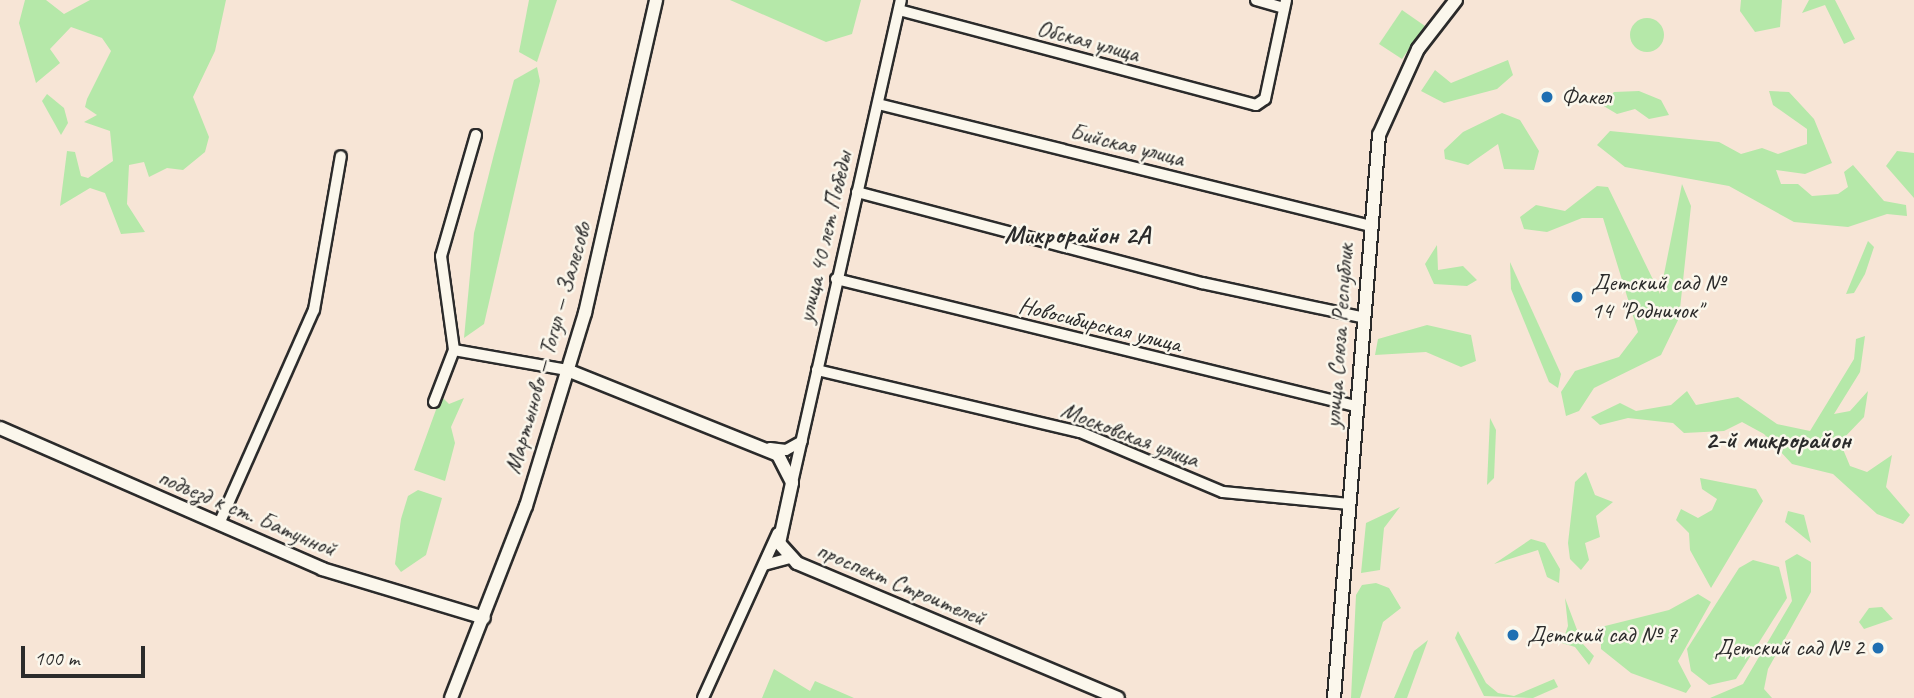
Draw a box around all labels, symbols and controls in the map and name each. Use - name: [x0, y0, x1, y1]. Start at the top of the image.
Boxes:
- street label: Обская улица: [1033, 13, 1143, 69]
- place label: Факел: [1561, 83, 1611, 111]
- marker: Факел: [1539, 89, 1555, 105]
- street label: Бийская улица: [1066, 117, 1188, 173]
- street label: улица 40 лет Победы: [791, 149, 859, 325]
- street label: Мартыново — Тогул — Залесово: [498, 219, 598, 477]
- district label: Микрорайон 2А: [1004, 219, 1150, 251]
- street label: улица Союза Республик: [1318, 243, 1360, 429]
- place label: Детский сад № 14 "Родничок": [1591, 269, 1724, 325]
- marker: Детский сад № 14 "Родничок": [1569, 289, 1585, 305]
- street label: Новосибирская улица: [1016, 291, 1184, 359]
- street label: Московская улица: [1056, 395, 1204, 475]
- district label: 2-й микрорайон: [1705, 424, 1851, 456]
- street label: подъезд к ст. Батунной: [154, 463, 340, 563]
- street label: проспект Строителей: [812, 536, 990, 632]
- place label: Детский сад № 7: [1527, 621, 1677, 649]
- marker: Детский сад № 7: [1505, 627, 1521, 643]
- scale bar: [24, 632, 149, 676]
- place label: Детский сад № 2: [1714, 634, 1864, 662]
- marker: Детский сад № 2: [1870, 640, 1886, 656]
- text: 100 m: [34, 645, 79, 671]

